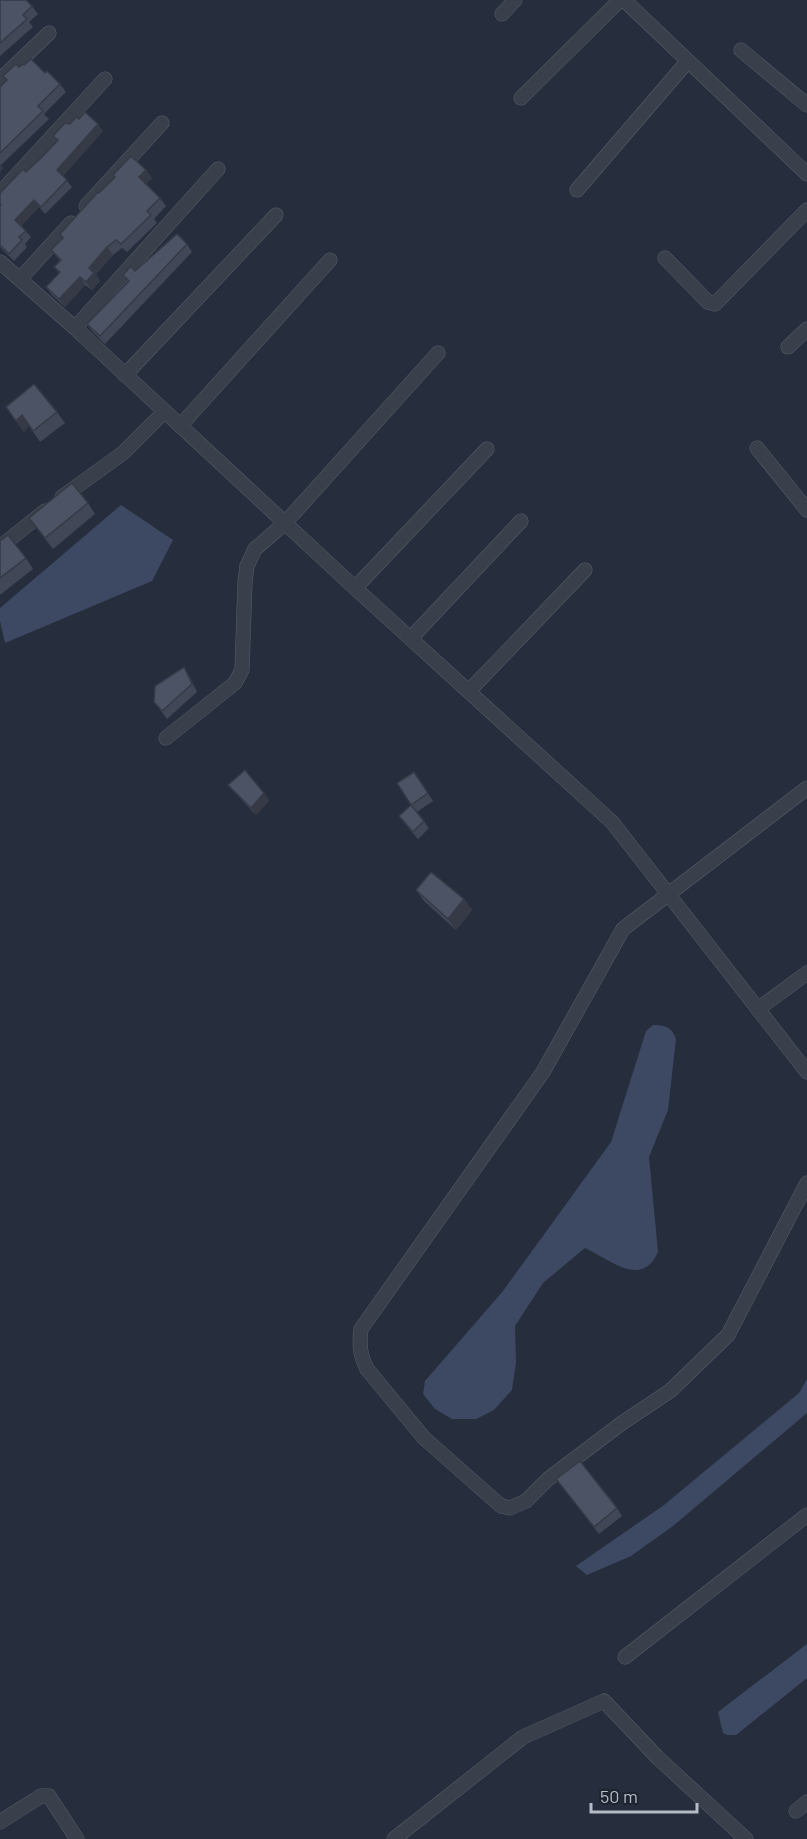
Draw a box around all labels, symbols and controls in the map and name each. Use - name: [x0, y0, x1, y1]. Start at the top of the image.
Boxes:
- scale bar: [591, 1776, 698, 1814]
- text: 50 m: [600, 1785, 638, 1807]

